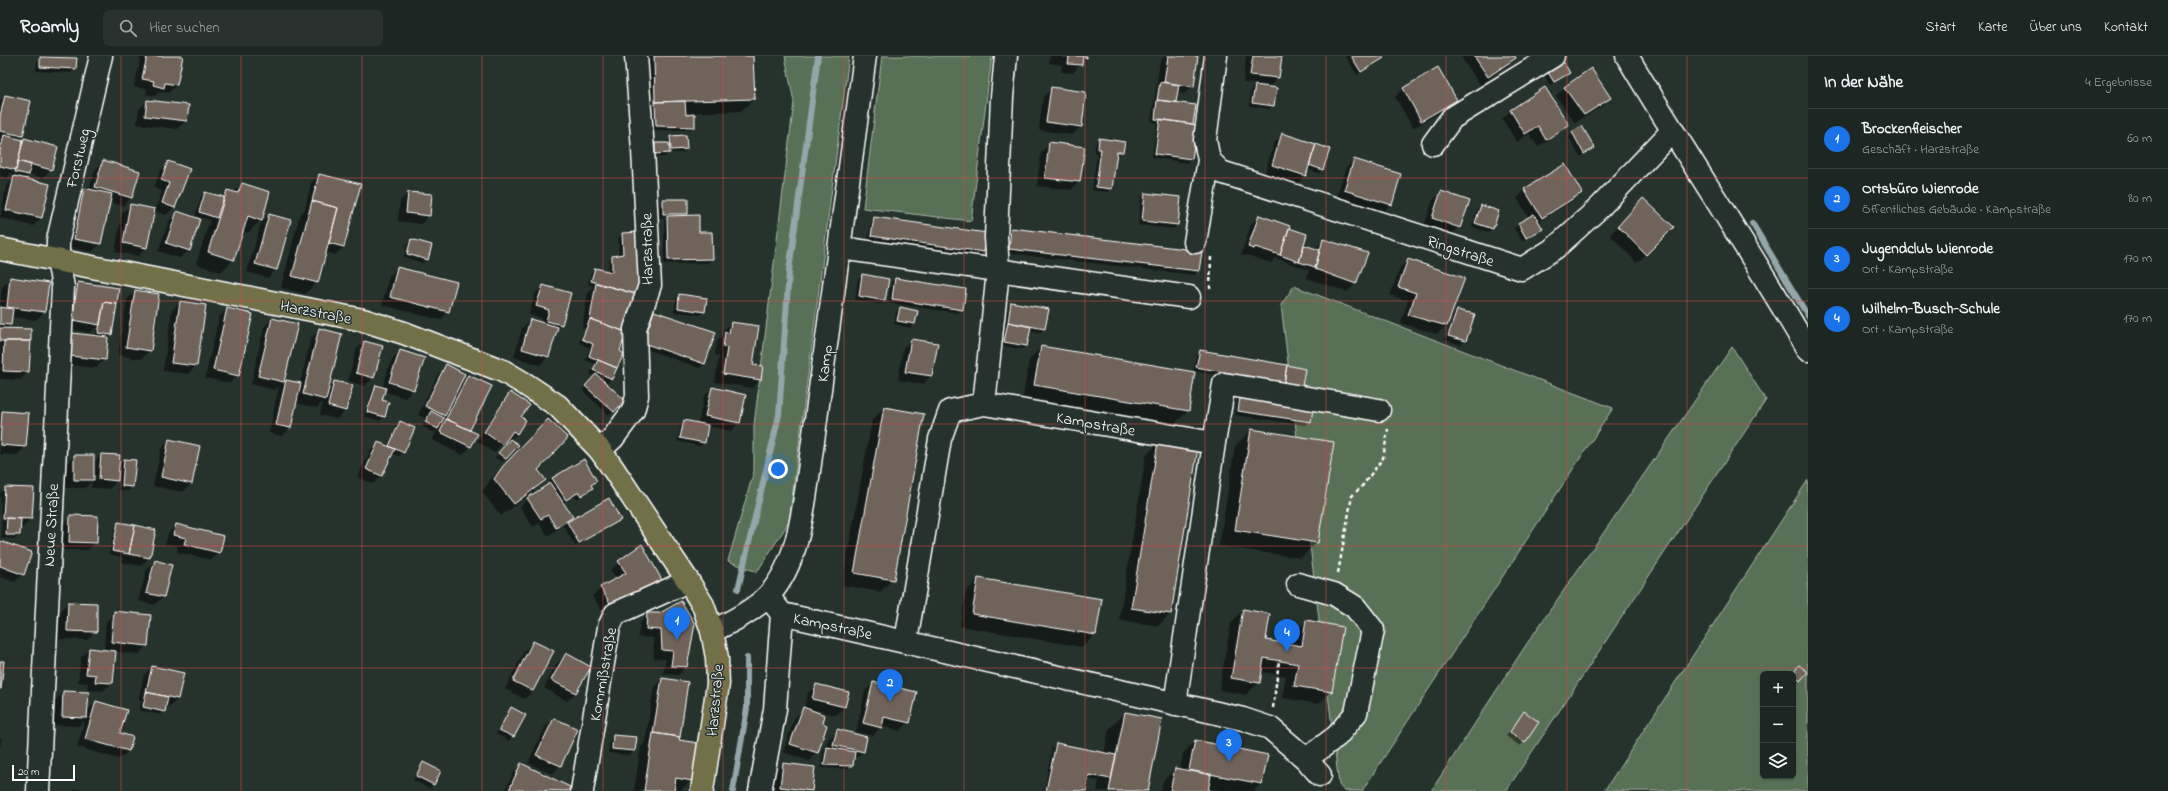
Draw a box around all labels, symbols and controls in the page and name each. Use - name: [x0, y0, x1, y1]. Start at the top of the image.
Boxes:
- search box: [103, 10, 383, 46]
- text: Roamly: [20, 14, 79, 41]
- icon: search: [117, 17, 139, 39]
- text: Hier suchen: [149, 17, 220, 39]
- text: Start: [1926, 17, 1956, 38]
- text: Karte: [1978, 17, 2008, 38]
- text: Über uns: [2030, 17, 2082, 38]
- text: Kontakt: [2104, 17, 2148, 38]
- text: In der Nähe: [1824, 70, 1903, 95]
- text: 4 Ergebnisse: [2085, 73, 2152, 92]
- text: Brockenfleischer: [1862, 118, 1962, 140]
- street label: Forstweg: [60, 126, 97, 192]
- text: 1: [1835, 129, 1839, 148]
- text: 60 m: [2127, 129, 2152, 148]
- text: Geschäft · Harzstraße: [1862, 140, 1979, 159]
- text: Ortsbüro Wienrode: [1862, 178, 1979, 200]
- text: 2: [1834, 189, 1840, 208]
- text: 80 m: [2128, 189, 2152, 208]
- text: Öffentliches Gebäude · Kampstraße: [1862, 200, 2051, 219]
- street label: Harzstraße: [635, 212, 661, 285]
- street label: Ringstraße: [1424, 230, 1498, 274]
- text: Jugendclub Wienrode: [1862, 238, 1993, 260]
- text: 3: [1834, 249, 1840, 268]
- text: 170 m: [2124, 249, 2152, 268]
- text: Ort · Kampstraße: [1862, 260, 1953, 279]
- street label: Harzstraße: [278, 294, 354, 332]
- text: Wilhelm-Busch-Schule: [1862, 298, 2000, 320]
- text: 4: [1834, 309, 1840, 328]
- text: 170 m: [2124, 309, 2152, 328]
- text: Ort · Kampstraße: [1862, 320, 1953, 339]
- street label: Kamp: [811, 343, 841, 384]
- street label: Kampstraße: [1054, 406, 1138, 444]
- your location: [768, 459, 788, 479]
- street label: Neue Straße: [38, 482, 66, 567]
- pin: 1: [664, 607, 690, 640]
- street label: Kampstraße: [791, 607, 875, 647]
- pin: 4: [1274, 619, 1300, 652]
- street label: Kommißstraße: [584, 625, 624, 723]
- street label: Harzstraße: [701, 662, 731, 737]
- pin: 2: [877, 669, 903, 702]
- map controls: [1760, 671, 1796, 779]
- button: +: [1760, 671, 1796, 707]
- button: −: [1760, 707, 1796, 743]
- pin: 3: [1216, 729, 1242, 762]
- button: layers: [1760, 743, 1796, 779]
- scale bar: [12, 763, 75, 782]
- text: 20 m: [18, 764, 40, 780]

